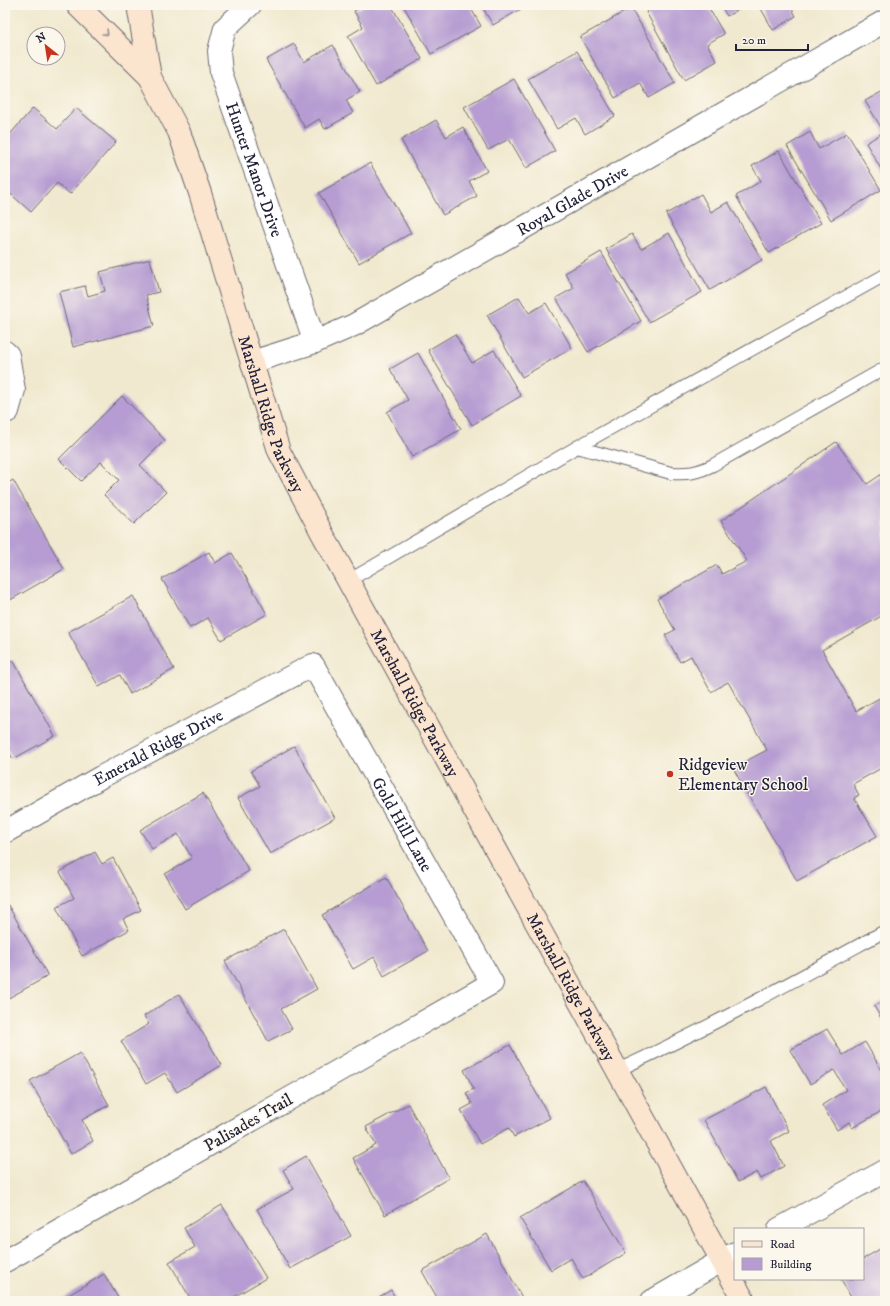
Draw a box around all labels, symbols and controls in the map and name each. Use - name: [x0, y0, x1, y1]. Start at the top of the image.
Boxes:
- north arrow: [26, 26, 66, 66]
- scale bar: [736, 26, 808, 52]
- one-way arrow: [101, 28, 109, 36]
- text: N: [34, 30, 49, 47]
- text: 20 m: [742, 33, 766, 48]
- street label: Hunter Manor Drive: [220, 100, 287, 240]
- street label: Royal Glade Drive: [513, 160, 632, 242]
- street label: Marshall Ridge Parkway: [232, 333, 309, 498]
- street label: Marshall Ridge Parkway: [365, 625, 464, 782]
- street label: Emerald Ridge Drive: [90, 705, 227, 791]
- place label: Ridgeview Elementary School: [678, 754, 808, 796]
- marker: Ridgeview Elementary School: [665, 769, 675, 779]
- street label: Gold Hill Lane: [366, 773, 437, 876]
- street label: Marshall Ridge Parkway: [521, 909, 620, 1066]
- street label: Palisades Trail: [200, 1089, 297, 1157]
- legend: [734, 1228, 864, 1280]
- text: Road: [770, 1237, 795, 1252]
- text: Building: [770, 1257, 811, 1272]

